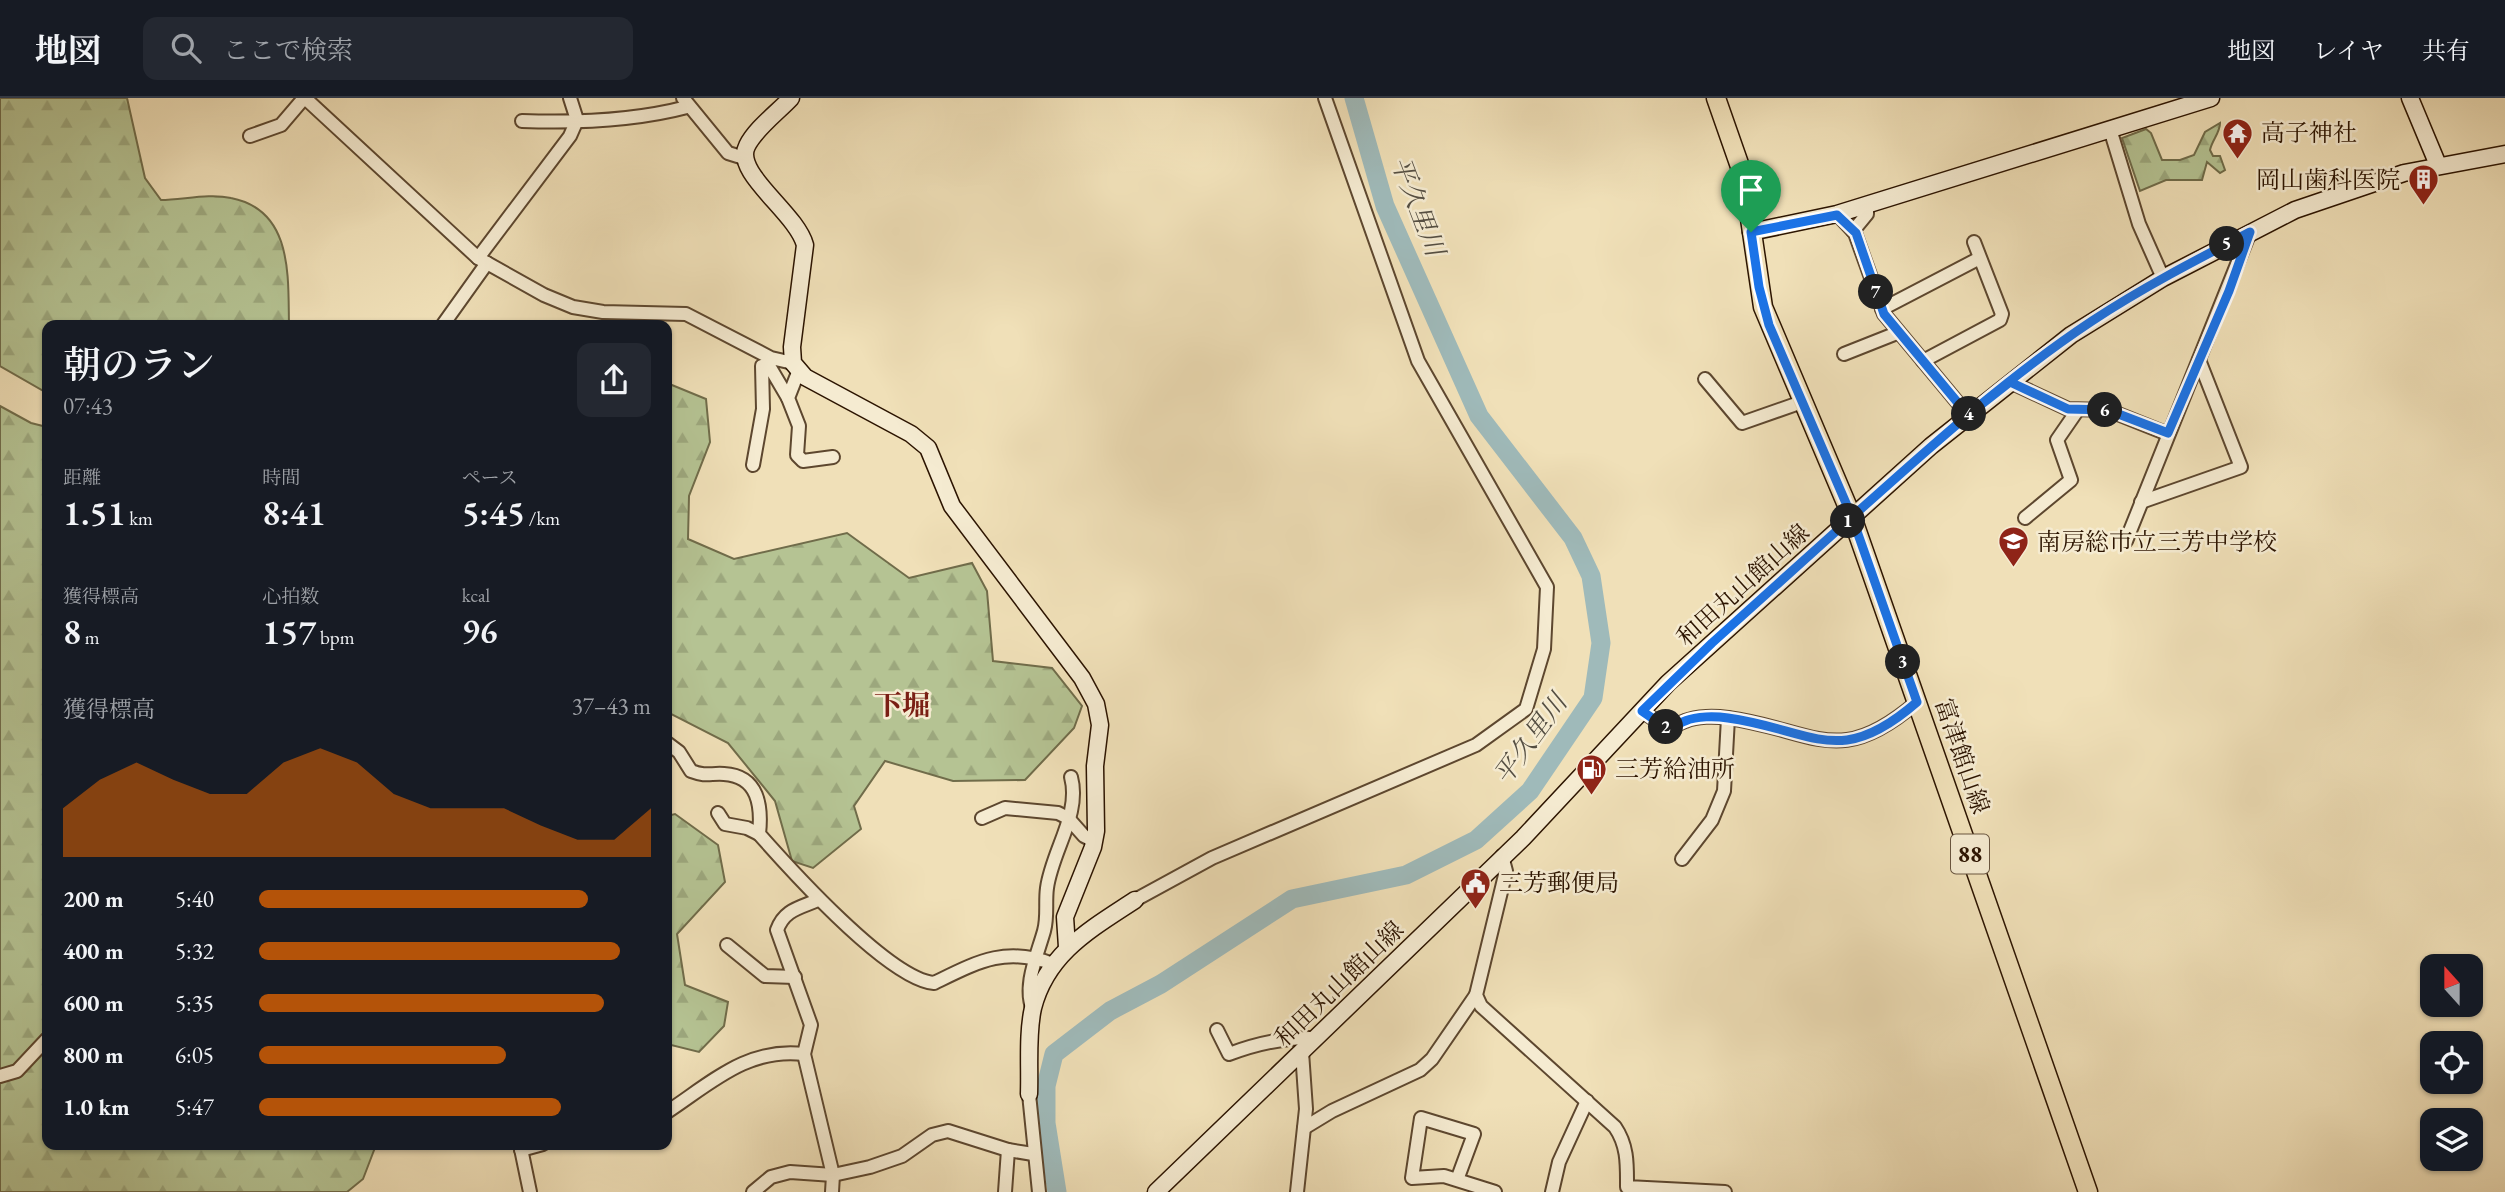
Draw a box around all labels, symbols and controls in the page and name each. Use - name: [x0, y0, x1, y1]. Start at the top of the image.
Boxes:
- search box: [143, 17, 633, 80]
- text: 地図: [35, 29, 101, 72]
- icon: search: [167, 29, 205, 67]
- text: ここで検索: [223, 33, 353, 67]
- text: 地図: [2227, 35, 2275, 66]
- text: レイヤ: [2313, 35, 2384, 66]
- text: 共有: [2422, 35, 2470, 66]
- temple icon: 高子神社: [2221, 116, 2255, 160]
- place label: 高子神社: [2261, 117, 2357, 148]
- water label: 平久里川: [1383, 151, 1454, 263]
- pin: [1721, 160, 1781, 232]
- building icon: 岡山歯科医院: [2406, 163, 2440, 207]
- place label: 岡山歯科医院: [2256, 164, 2400, 195]
- icon: arrive: [1732, 171, 1770, 209]
- pin: 5: [2210, 226, 2244, 262]
- text: 5: [2221, 231, 2232, 256]
- pin: 7: [1858, 274, 1894, 310]
- text: 7: [1870, 279, 1881, 304]
- text: 朝のラン: [63, 340, 215, 389]
- button: share: [577, 343, 651, 417]
- text: 07:43: [63, 391, 113, 421]
- pin: 6: [2088, 392, 2122, 428]
- pin: 4: [1952, 396, 1986, 432]
- text: 6: [2099, 397, 2110, 422]
- text: 4: [1963, 401, 1974, 426]
- text: 距離: [63, 465, 101, 490]
- text: 時間: [262, 465, 300, 490]
- text: ペース: [462, 465, 518, 490]
- text: 1.51: [63, 490, 125, 535]
- text: 8:41: [262, 490, 326, 535]
- text: 5:45: [462, 490, 525, 535]
- pin: 1: [1830, 504, 1866, 538]
- text: km: [125, 506, 153, 531]
- text: /km: [525, 506, 560, 531]
- text: 1: [1842, 508, 1853, 533]
- street label: 和田丸山館山線: [1670, 517, 1815, 652]
- school or university icon: 南房総市立三芳中学校: [1997, 525, 2031, 569]
- place label: 南房総市立三芳中学校: [2037, 526, 2277, 557]
- text: kcal: [462, 583, 490, 608]
- text: 獲得標高: [63, 584, 139, 609]
- text: 心拍数: [262, 584, 319, 609]
- text: 96: [462, 608, 498, 653]
- text: 8: [63, 609, 81, 654]
- text: 157: [262, 609, 316, 654]
- text: m: [81, 625, 100, 650]
- text: bpm: [316, 625, 354, 650]
- pin: 3: [1885, 644, 1920, 680]
- text: 3: [1897, 649, 1908, 674]
- water label: 平久里川: [1486, 685, 1576, 791]
- district label: 下堀: [874, 687, 930, 723]
- text: 37–43 m: [572, 691, 651, 721]
- text: 獲得標高: [63, 694, 155, 724]
- street label: 富津館山線: [1928, 694, 1997, 818]
- pin: 2: [1648, 710, 1684, 744]
- text: 2: [1660, 714, 1671, 739]
- fuel station icon: 三芳給油所: [1575, 752, 1609, 796]
- place label: 三芳給油所: [1615, 753, 1735, 784]
- road number: 88: [1951, 834, 1989, 874]
- public building icon: 三芳郵便局: [1459, 866, 1493, 910]
- place label: 三芳郵便局: [1499, 867, 1619, 898]
- text: 200 m: [63, 884, 124, 914]
- text: 5:40: [175, 884, 214, 914]
- street label: 和田丸山館山線: [1267, 914, 1410, 1053]
- text: 400 m: [63, 936, 124, 966]
- text: 5:32: [175, 936, 214, 966]
- north arrow: [2420, 954, 2483, 1017]
- map controls: [2420, 954, 2483, 1171]
- text: 600 m: [63, 988, 124, 1018]
- text: 5:35: [175, 988, 214, 1018]
- button: locate: [2420, 1031, 2483, 1094]
- text: 800 m: [63, 1040, 124, 1070]
- text: 6:05: [175, 1040, 214, 1070]
- text: 1.0 km: [63, 1092, 130, 1122]
- text: 5:47: [175, 1092, 214, 1122]
- button: layers: [2420, 1108, 2483, 1171]

